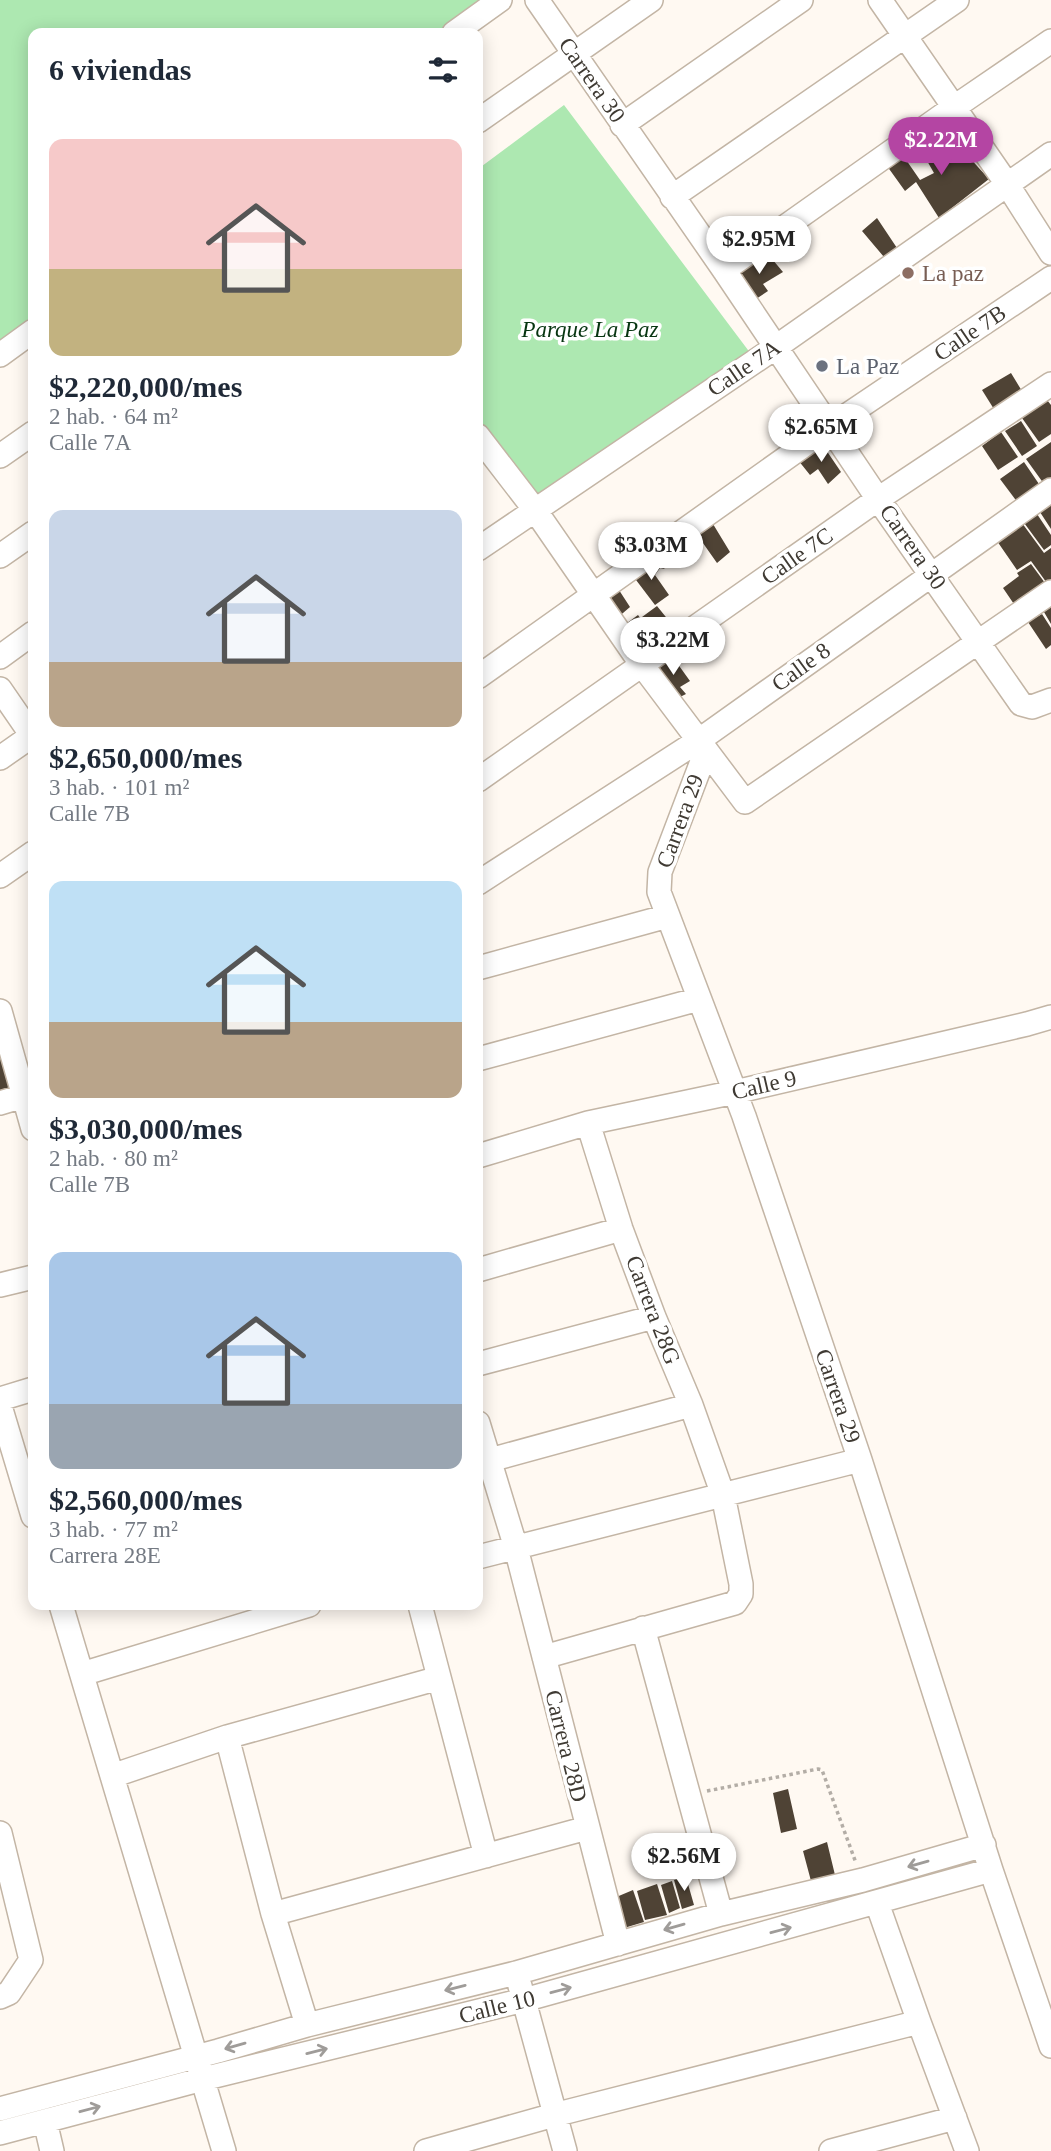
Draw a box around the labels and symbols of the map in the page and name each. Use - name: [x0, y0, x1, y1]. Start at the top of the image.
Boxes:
- street label: Carrera 30: [554, 33, 630, 127]
- pin: $2.22M: [884, 118, 998, 177]
- pin: $2.95M: [702, 216, 816, 276]
- place label: La paz: [922, 261, 984, 286]
- marker: La paz: [900, 265, 916, 281]
- street label: Calle 7B: [929, 300, 1011, 366]
- park label: Parque La Paz: [520, 317, 659, 342]
- street label: Calle 7A: [703, 334, 785, 401]
- place label: La Paz: [836, 354, 899, 379]
- marker: La Paz: [814, 358, 830, 374]
- pin: $2.65M: [764, 405, 878, 464]
- street label: Carrera 30: [875, 500, 951, 594]
- pin: $3.03M: [594, 522, 708, 582]
- street label: Calle 7C: [757, 522, 837, 590]
- pin: $3.22M: [616, 618, 730, 677]
- street label: Calle 8: [767, 638, 835, 696]
- street label: Carrera 29: [652, 771, 708, 871]
- street label: Calle 9: [729, 1065, 799, 1105]
- street label: Carrera 28G: [621, 1252, 685, 1368]
- street label: Carrera 29: [810, 1346, 866, 1446]
- street label: Carrera 28D: [540, 1688, 592, 1804]
- pin: $2.56M: [627, 1834, 741, 1893]
- one-way arrow: [907, 1859, 929, 1872]
- one-way arrow: [663, 1922, 685, 1935]
- one-way arrow: [769, 1922, 791, 1935]
- one-way arrow: [444, 1982, 467, 1995]
- one-way arrow: [550, 1983, 572, 1996]
- street label: Calle 10: [456, 1986, 538, 2028]
- one-way arrow: [224, 2041, 246, 2054]
- one-way arrow: [305, 2044, 328, 2057]
- one-way arrow: [78, 2102, 100, 2115]

